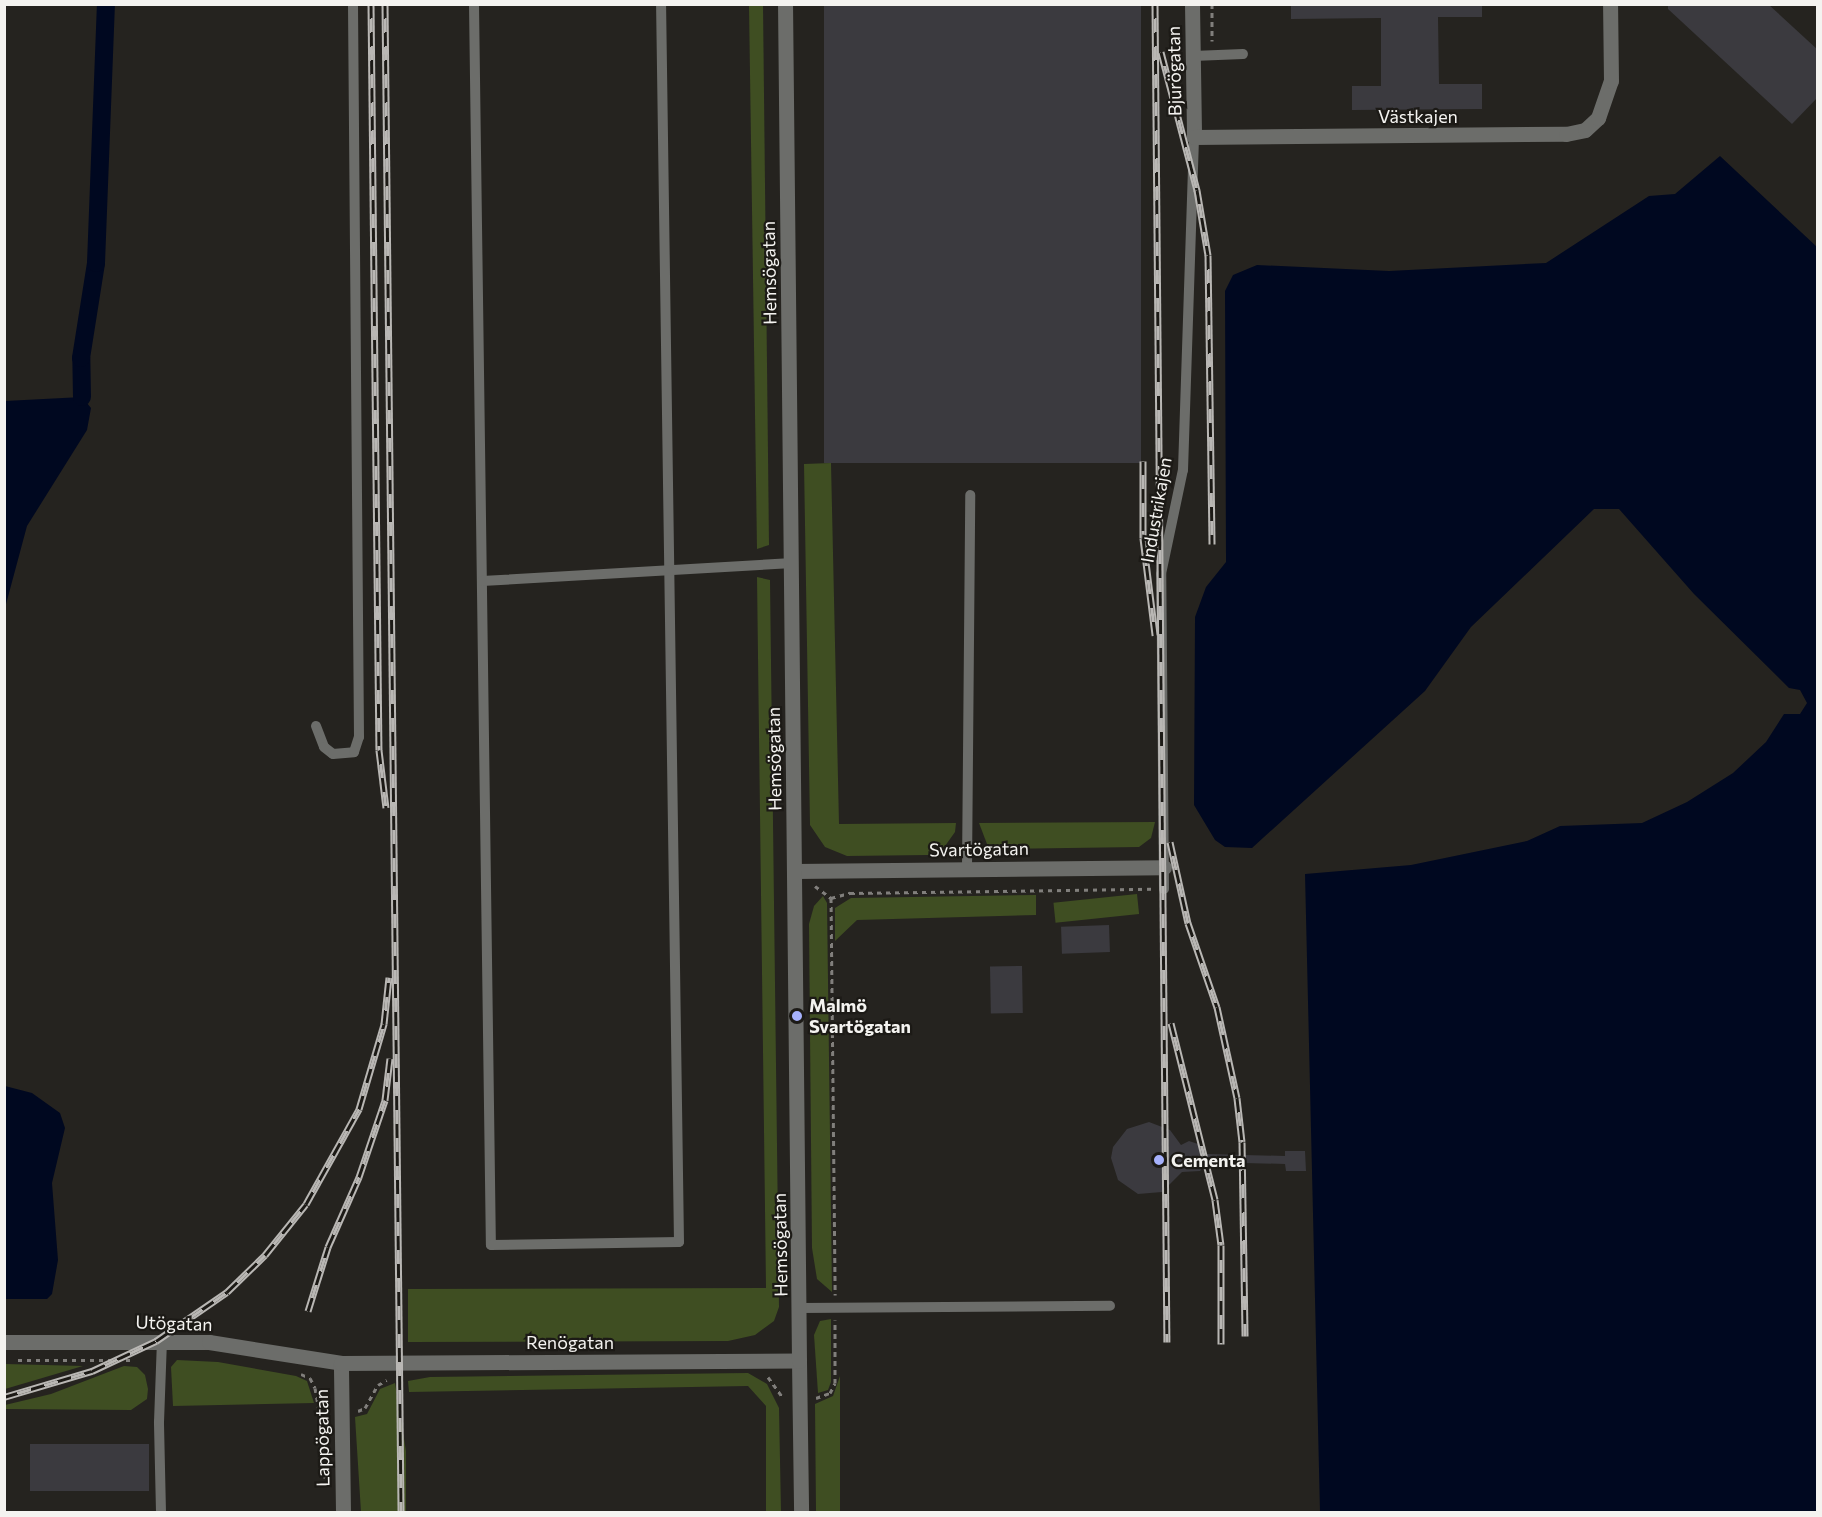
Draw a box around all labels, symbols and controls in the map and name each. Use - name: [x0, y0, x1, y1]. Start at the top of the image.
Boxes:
- street label: Bjurögatan: [1162, 26, 1186, 116]
- street label: Västkajen: [1378, 105, 1458, 127]
- street label: Hemsögatan: [757, 221, 781, 325]
- street label: Industrikajen: [1136, 456, 1176, 564]
- street label: Hemsögatan: [762, 707, 786, 811]
- street label: Svartögatan: [929, 837, 1029, 861]
- place label: Malmö Svartögatan: [809, 995, 911, 1038]
- marker: Malmö Svartögatan: [790, 1009, 804, 1023]
- place label: Cementa: [1171, 1149, 1245, 1171]
- marker: Cementa: [1152, 1153, 1166, 1167]
- street label: Hemsögatan: [768, 1193, 792, 1297]
- street label: Utögatan: [135, 1311, 213, 1335]
- street label: Renögatan: [526, 1331, 614, 1353]
- street label: Lappögatan: [310, 1389, 334, 1487]

